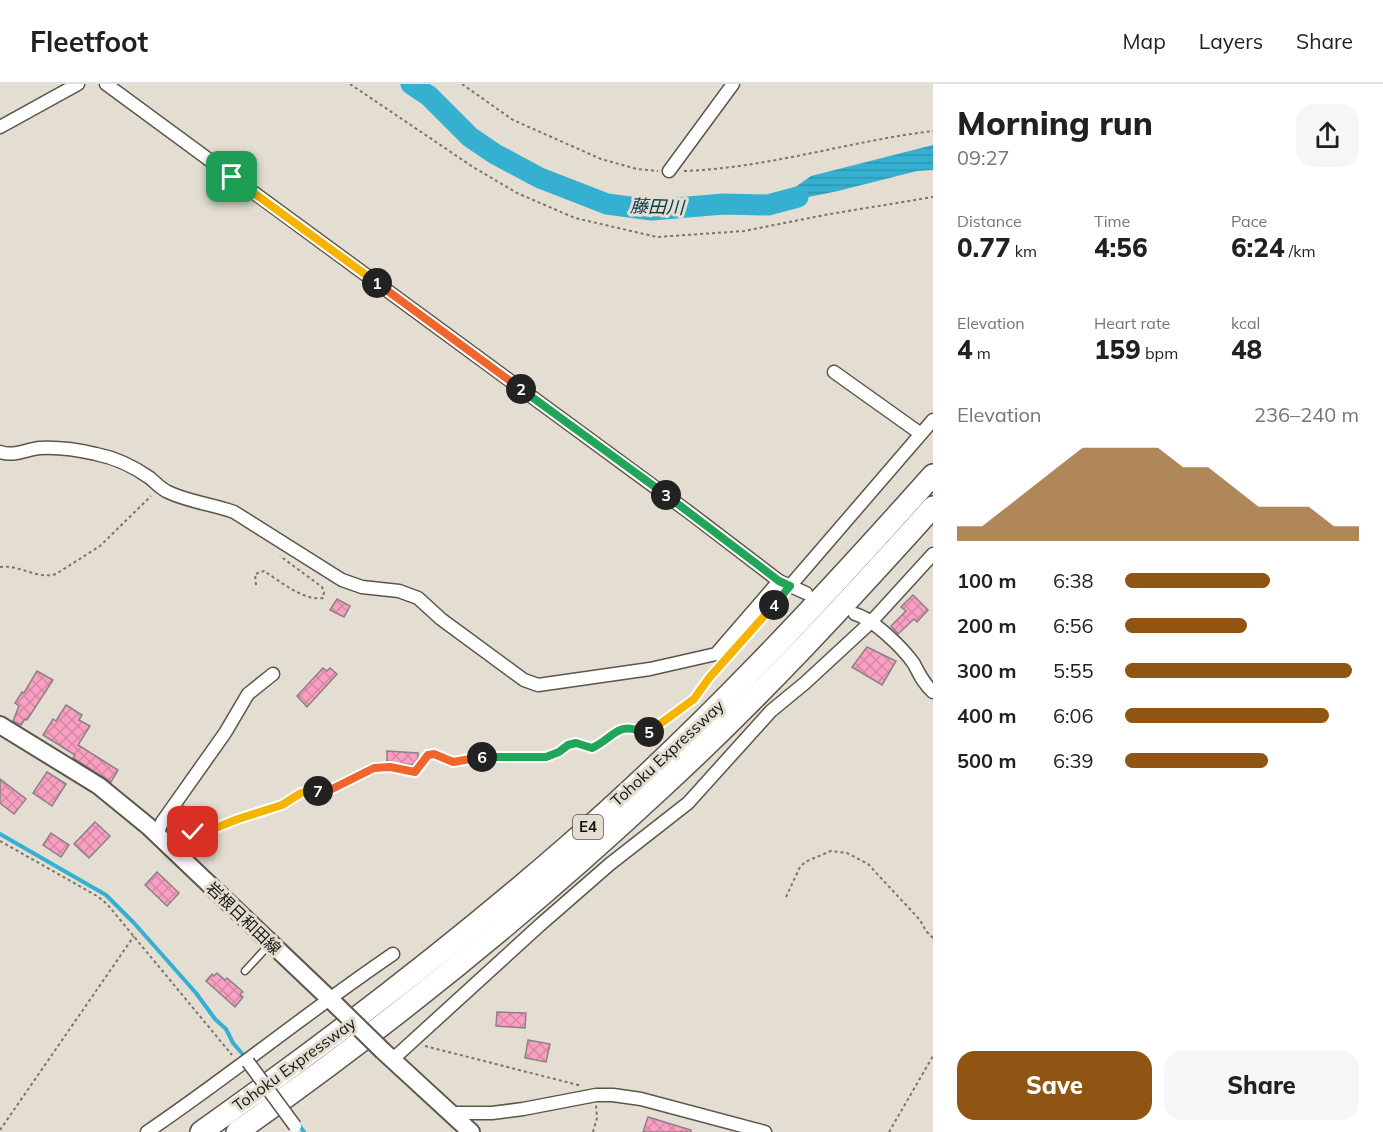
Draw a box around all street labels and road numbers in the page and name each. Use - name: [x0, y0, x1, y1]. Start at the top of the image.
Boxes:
- street label: Tohoku Expressway: [606, 695, 728, 811]
- road number: E4: [573, 815, 603, 839]
- street label: 岩根日和田線: [203, 877, 285, 959]
- street label: Tohoku Expressway: [229, 1012, 360, 1115]

